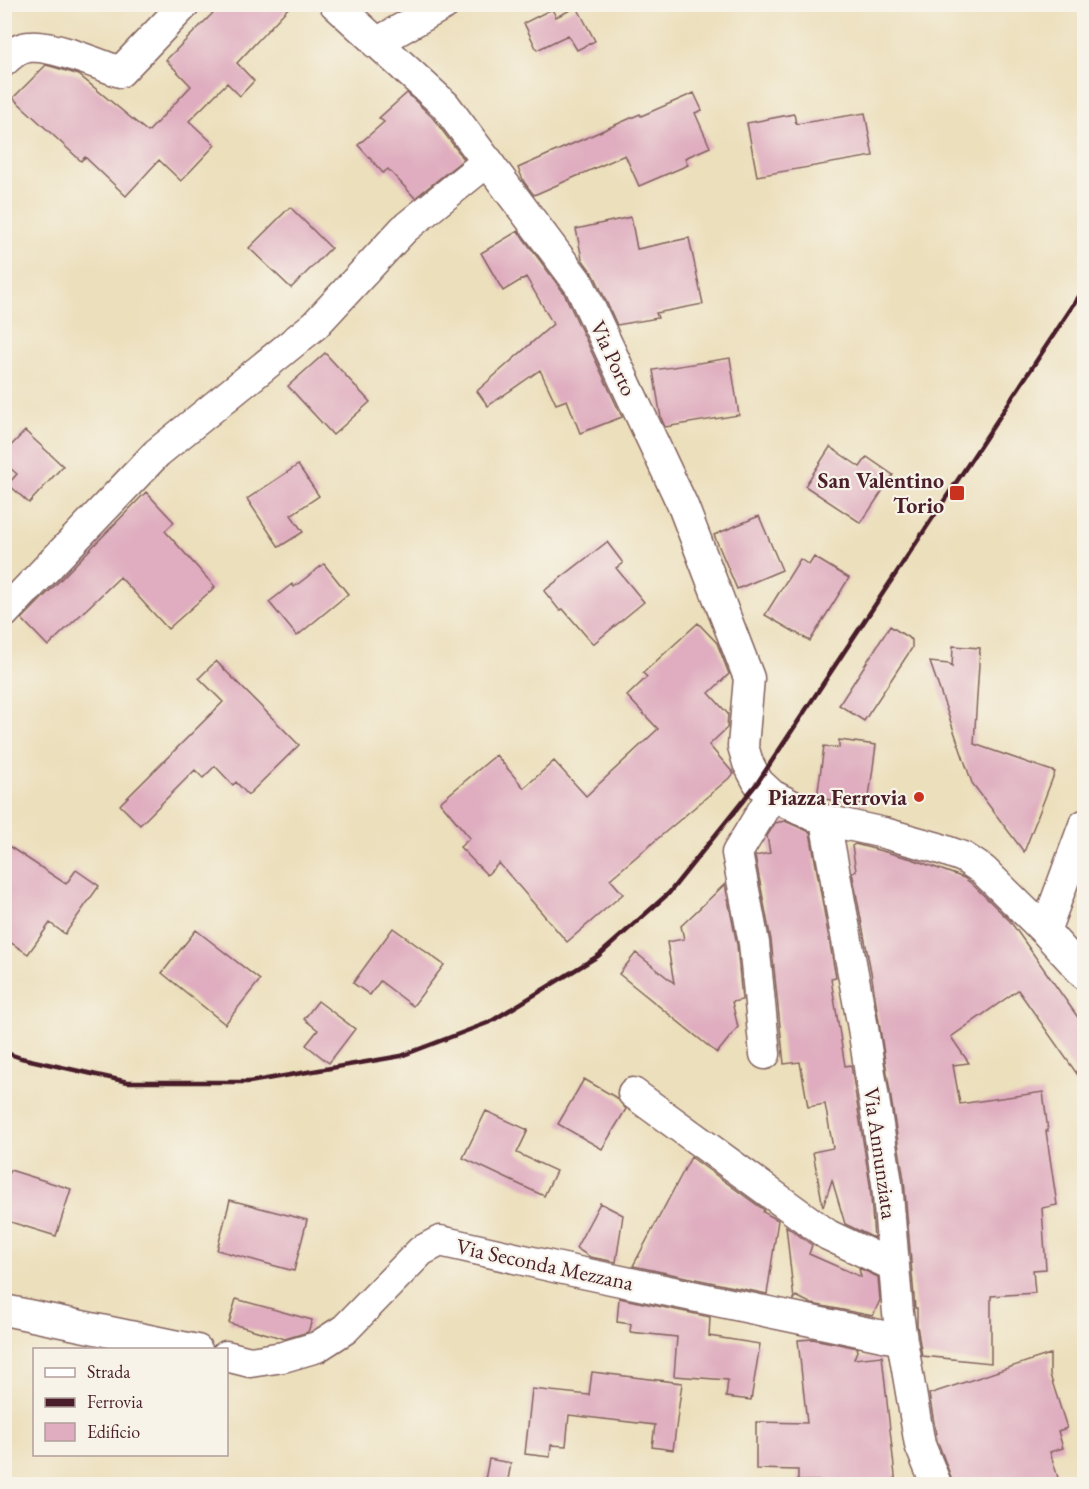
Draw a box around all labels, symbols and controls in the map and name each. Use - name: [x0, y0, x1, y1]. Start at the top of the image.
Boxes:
- street label: Via Porto: [584, 316, 644, 401]
- place label: San Valentino Torio: [818, 466, 944, 520]
- marker: San Valentino Torio: [948, 484, 966, 502]
- place label: Piazza Ferrovia: [768, 783, 907, 812]
- marker: Piazza Ferrovia: [912, 790, 926, 804]
- street label: Via Annunziata: [857, 1085, 904, 1221]
- street label: Via Seconda Mezzana: [454, 1232, 636, 1297]
- legend: [33, 1348, 228, 1456]
- text: Strada: [87, 1360, 131, 1383]
- text: Ferrovia: [87, 1390, 144, 1413]
- text: Edificio: [87, 1420, 140, 1443]

